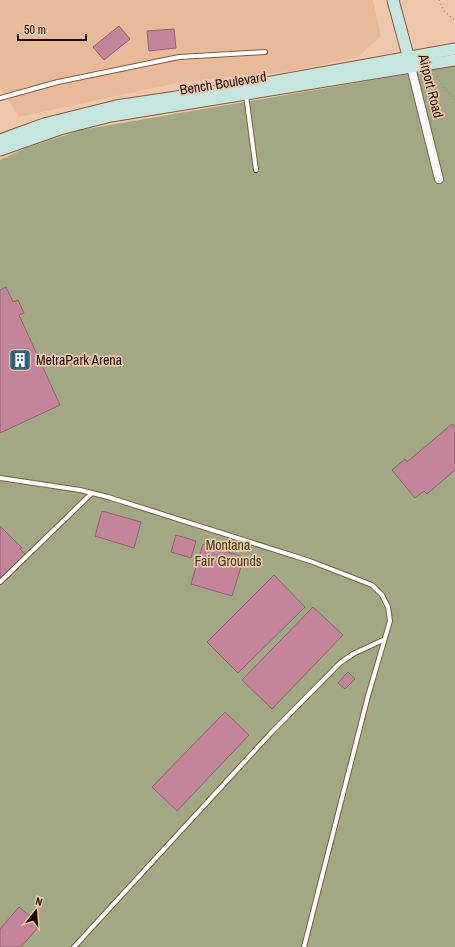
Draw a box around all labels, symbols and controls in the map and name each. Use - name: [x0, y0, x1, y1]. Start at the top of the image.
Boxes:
- scale bar: [18, 16, 86, 42]
- text: 50 m: [24, 22, 46, 38]
- street label: Airport Road: [414, 51, 448, 120]
- street label: Bench Boulevard: [178, 67, 268, 99]
- building icon: MetraPark Arena: [7, 347, 33, 373]
- place label: MetraPark Arena: [36, 351, 123, 369]
- park label: Montana Fair Grounds: [194, 536, 262, 570]
- north arrow: [16, 891, 56, 931]
- text: N: [34, 894, 44, 909]

